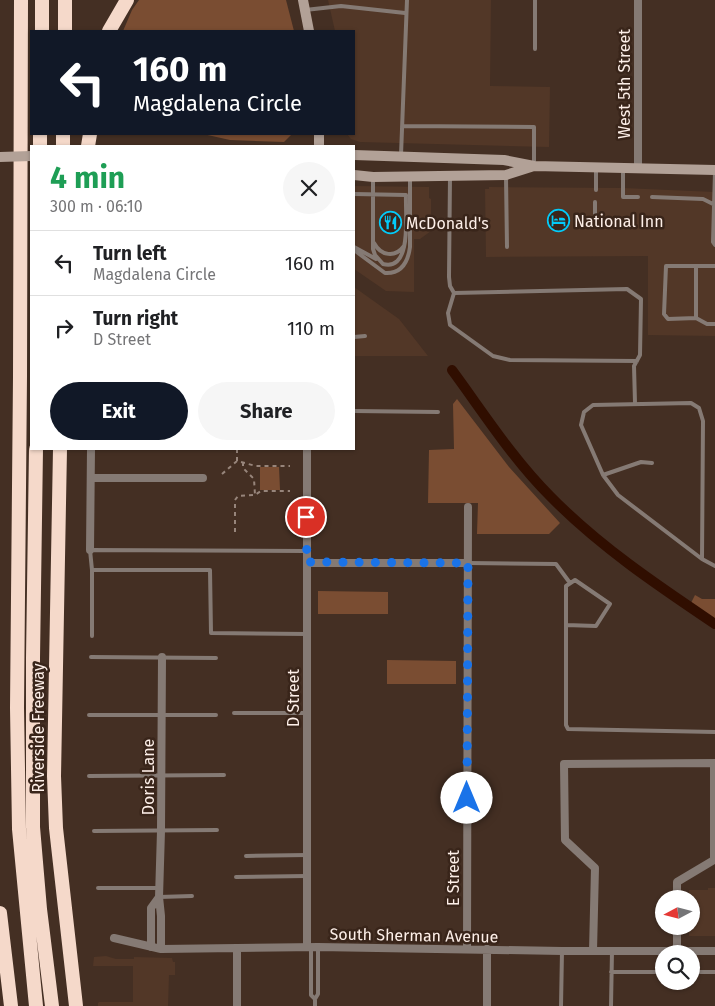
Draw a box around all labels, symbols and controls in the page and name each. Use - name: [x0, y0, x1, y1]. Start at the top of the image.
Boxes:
- street label: West 5th Street: [615, 29, 634, 139]
- text: 160 m: [133, 48, 227, 90]
- icon: left: [50, 50, 115, 115]
- text: Magdalena Circle: [133, 90, 302, 117]
- text: 4 min: [50, 160, 125, 196]
- button: close: [283, 162, 335, 214]
- text: 300 m · 06:10: [50, 197, 143, 216]
- hotel icon: National Inn: [546, 209, 570, 233]
- restaurant icon: McDonald's: [378, 211, 402, 235]
- place label: National Inn: [574, 212, 664, 231]
- place label: McDonald's: [406, 214, 489, 233]
- text: Turn left: [93, 242, 167, 265]
- icon: left: [50, 249, 78, 277]
- text: 160 m: [285, 252, 335, 275]
- text: Magdalena Circle: [93, 265, 216, 284]
- text: Turn right: [93, 307, 178, 330]
- icon: right: [50, 314, 78, 342]
- text: 110 m: [287, 317, 335, 340]
- text: D Street: [93, 330, 151, 349]
- button: Exit: [50, 382, 188, 440]
- button: Share: [198, 382, 335, 440]
- pin: [285, 496, 327, 538]
- icon: arrive: [292, 503, 320, 531]
- street label: Riverside Freeway: [29, 663, 48, 793]
- street label: D Street: [284, 669, 303, 727]
- street label: Doris Lane: [139, 739, 158, 815]
- position arrow: [440, 771, 492, 823]
- street label: E Street: [444, 850, 463, 906]
- north arrow: [655, 890, 700, 935]
- map controls: [655, 890, 700, 990]
- street label: South Sherman Avenue: [329, 925, 499, 946]
- button: search: [655, 945, 700, 990]

